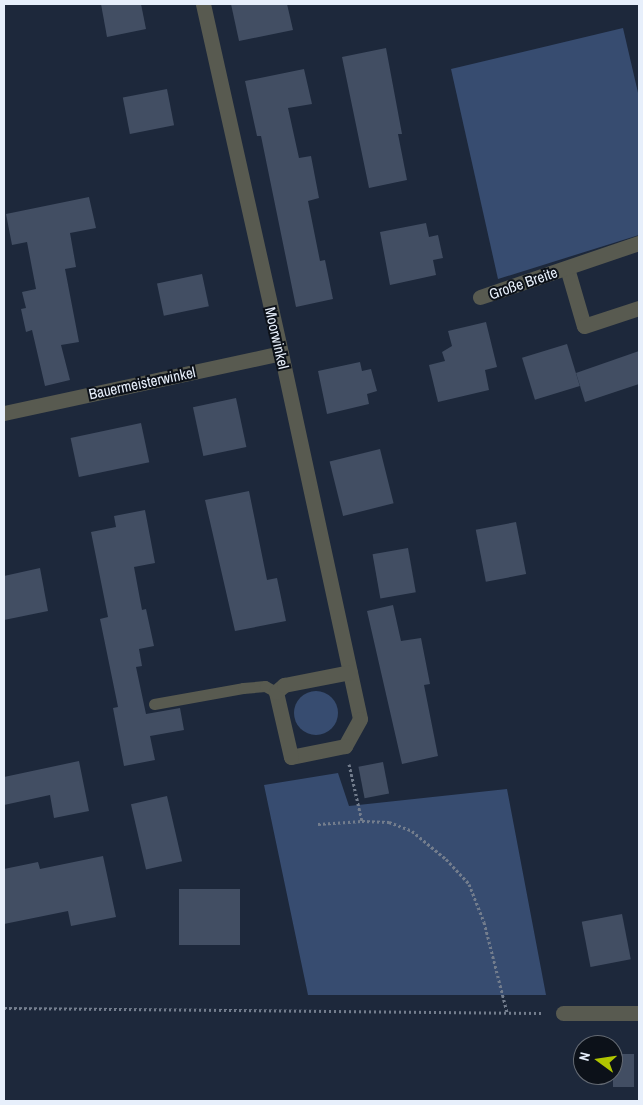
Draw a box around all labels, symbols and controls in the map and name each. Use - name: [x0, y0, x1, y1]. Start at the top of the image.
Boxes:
- street label: Große Breite: [486, 263, 560, 303]
- street label: Moorwinkel: [261, 305, 293, 371]
- street label: Bauermeisterwinkel: [87, 363, 197, 403]
- north arrow: [573, 1035, 623, 1085]
- text: N: [575, 1050, 594, 1063]

